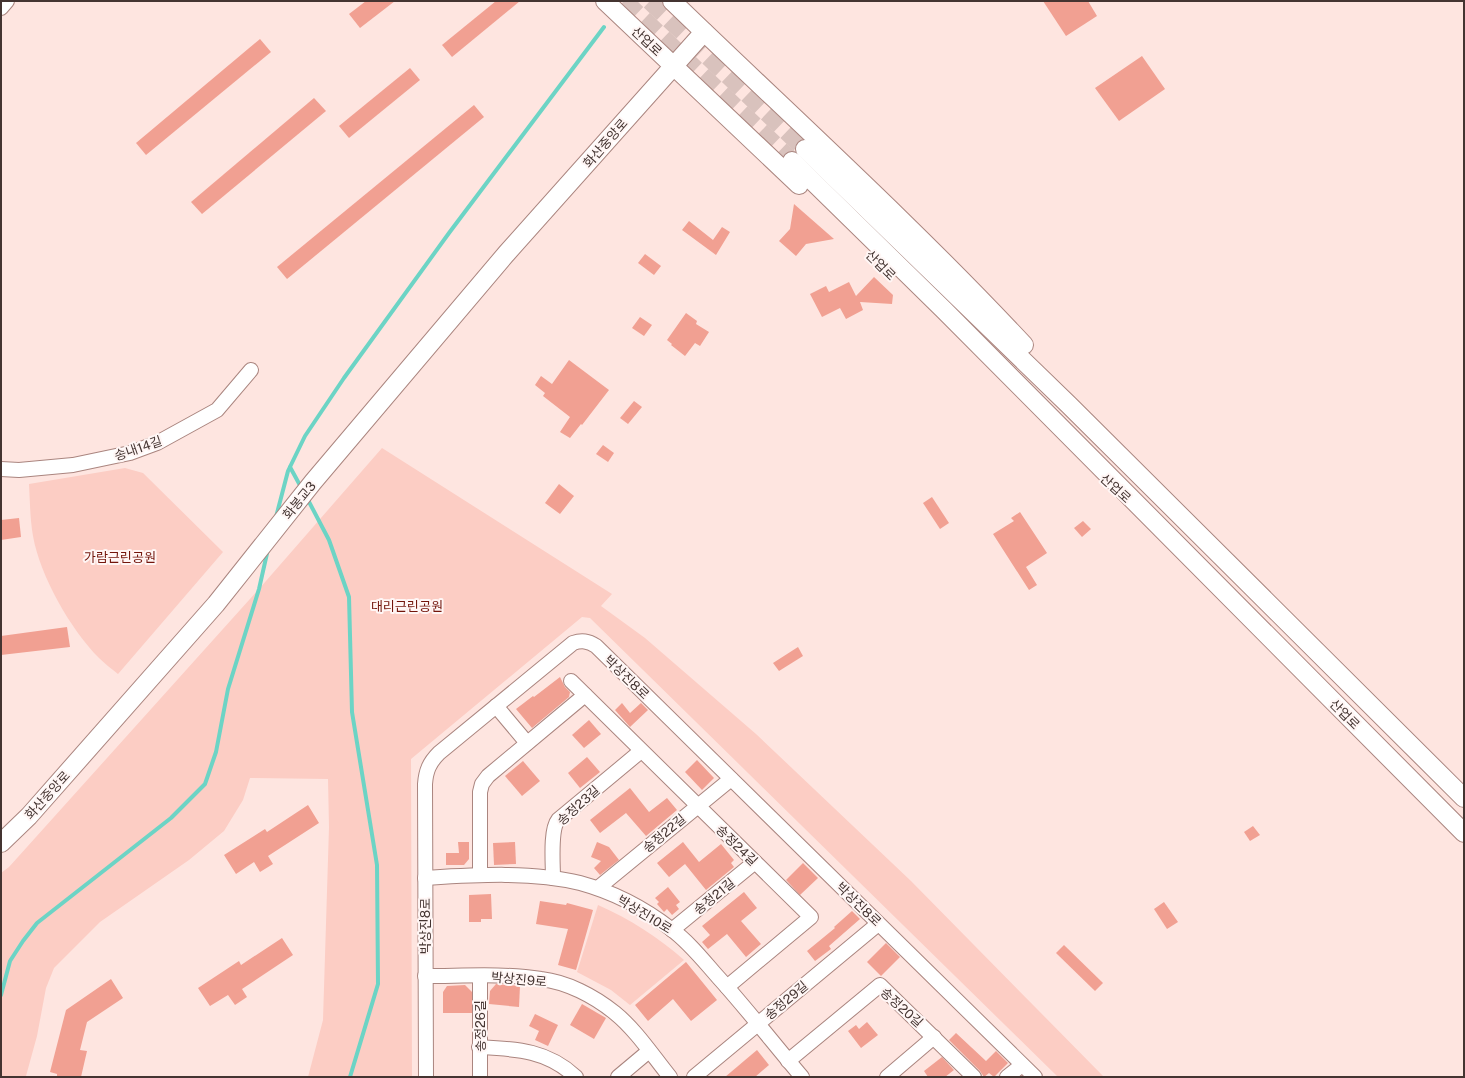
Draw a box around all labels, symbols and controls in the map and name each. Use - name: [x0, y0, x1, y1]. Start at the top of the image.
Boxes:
- street label: 산업로: [628, 24, 665, 59]
- street label: 화산중앙로: [580, 116, 631, 171]
- street label: 산업로: [863, 247, 899, 283]
- street label: 송내14길: [112, 433, 164, 464]
- street label: 산업로: [1097, 471, 1134, 506]
- street label: 화봉교3: [280, 478, 319, 522]
- park label: 가람근린공원: [84, 550, 156, 565]
- park label: 대리근린공원: [371, 599, 443, 614]
- street label: 박상진8로: [601, 652, 652, 702]
- street label: 산업로: [1327, 696, 1363, 732]
- street label: 화산중앙로: [22, 768, 73, 823]
- street label: 송정23길: [554, 782, 603, 828]
- street label: 송정22길: [640, 811, 689, 856]
- street label: 송정24길: [713, 822, 760, 869]
- street label: 송정21길: [691, 875, 738, 918]
- street label: 박상진8로: [833, 879, 884, 929]
- street label: 박상진10로: [615, 892, 675, 937]
- street label: 박상진8로: [418, 898, 433, 954]
- street label: 박상진9로: [490, 970, 548, 989]
- street label: 송정29길: [762, 978, 811, 1023]
- street label: 송정20길: [877, 985, 926, 1030]
- street label: 송정26길: [473, 1000, 488, 1052]

